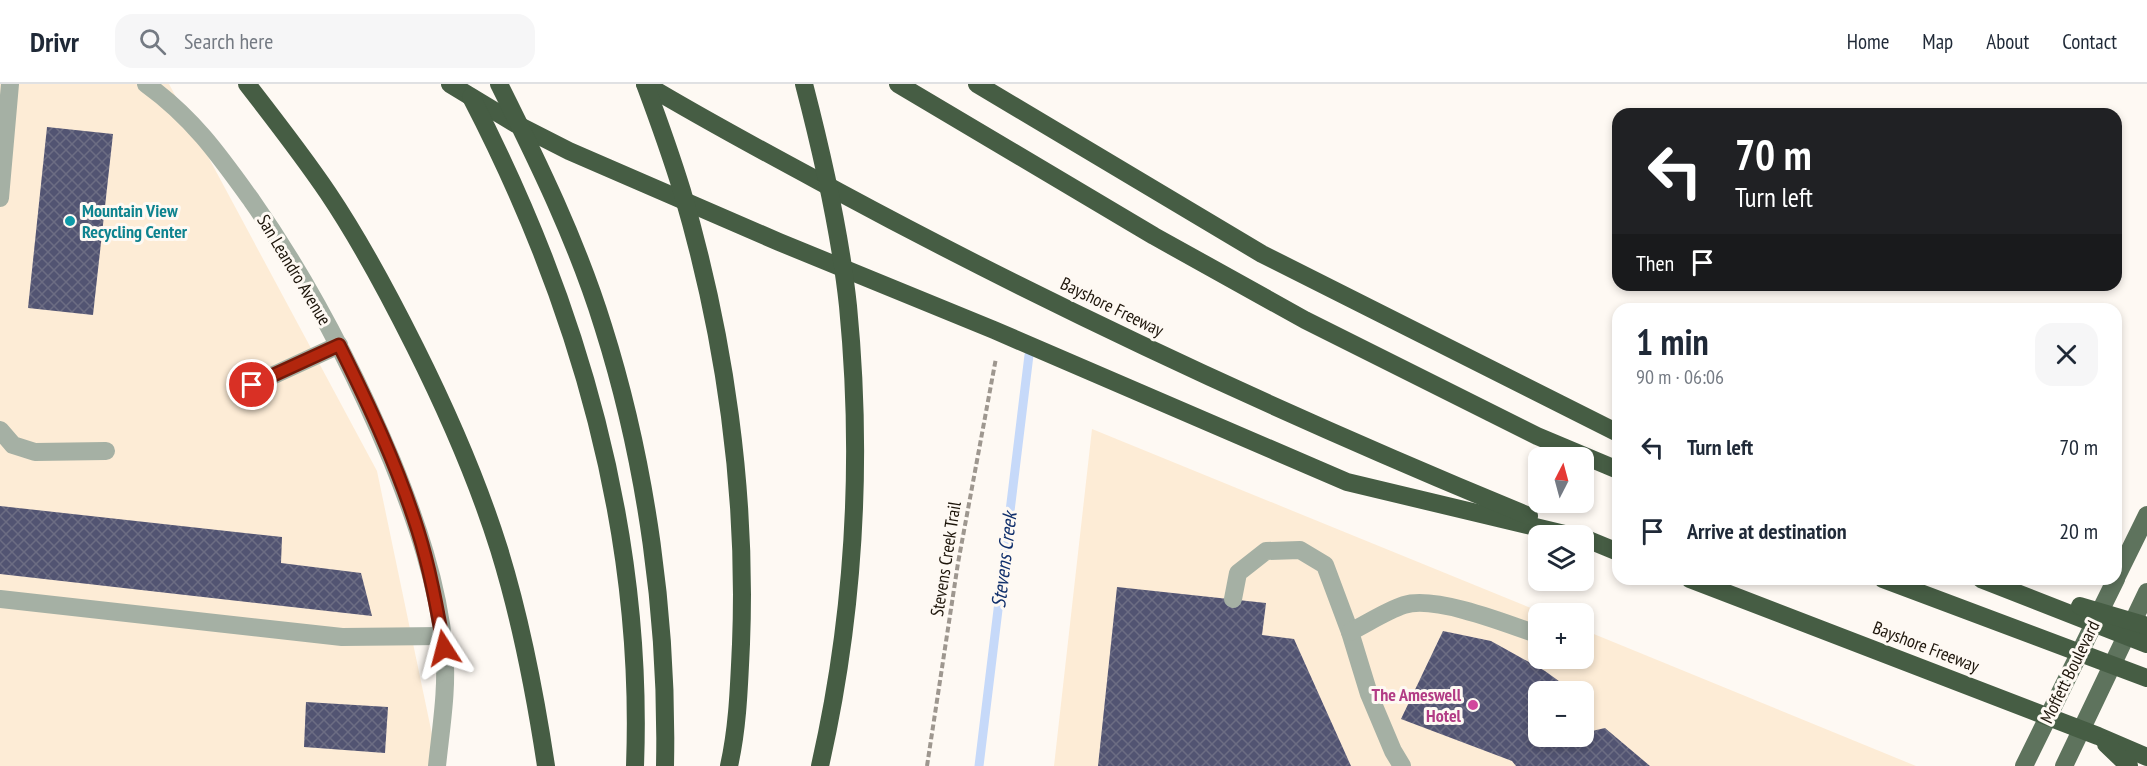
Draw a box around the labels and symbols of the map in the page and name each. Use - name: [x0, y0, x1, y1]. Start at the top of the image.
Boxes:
- place label: Mountain View Recycling Center: [82, 199, 188, 243]
- street label: San Leandro Avenue: [252, 210, 337, 329]
- marker: Mountain View Recycling Center: [63, 214, 77, 228]
- street label: Bayshore Freeway: [1057, 272, 1168, 342]
- pin: [226, 359, 277, 410]
- north arrow: [1528, 447, 1594, 513]
- street label: Stevens Creek Trail: [925, 499, 966, 618]
- water label: Stevens Creek: [985, 508, 1023, 609]
- position arrow: [412, 616, 476, 680]
- street label: Bayshore Freeway: [1870, 616, 1983, 677]
- street label: Moffett Boulevard: [2035, 617, 2104, 727]
- place label: The Ameswell Hotel: [1372, 683, 1462, 727]
- marker: The Ameswell Hotel: [1466, 698, 1480, 712]

